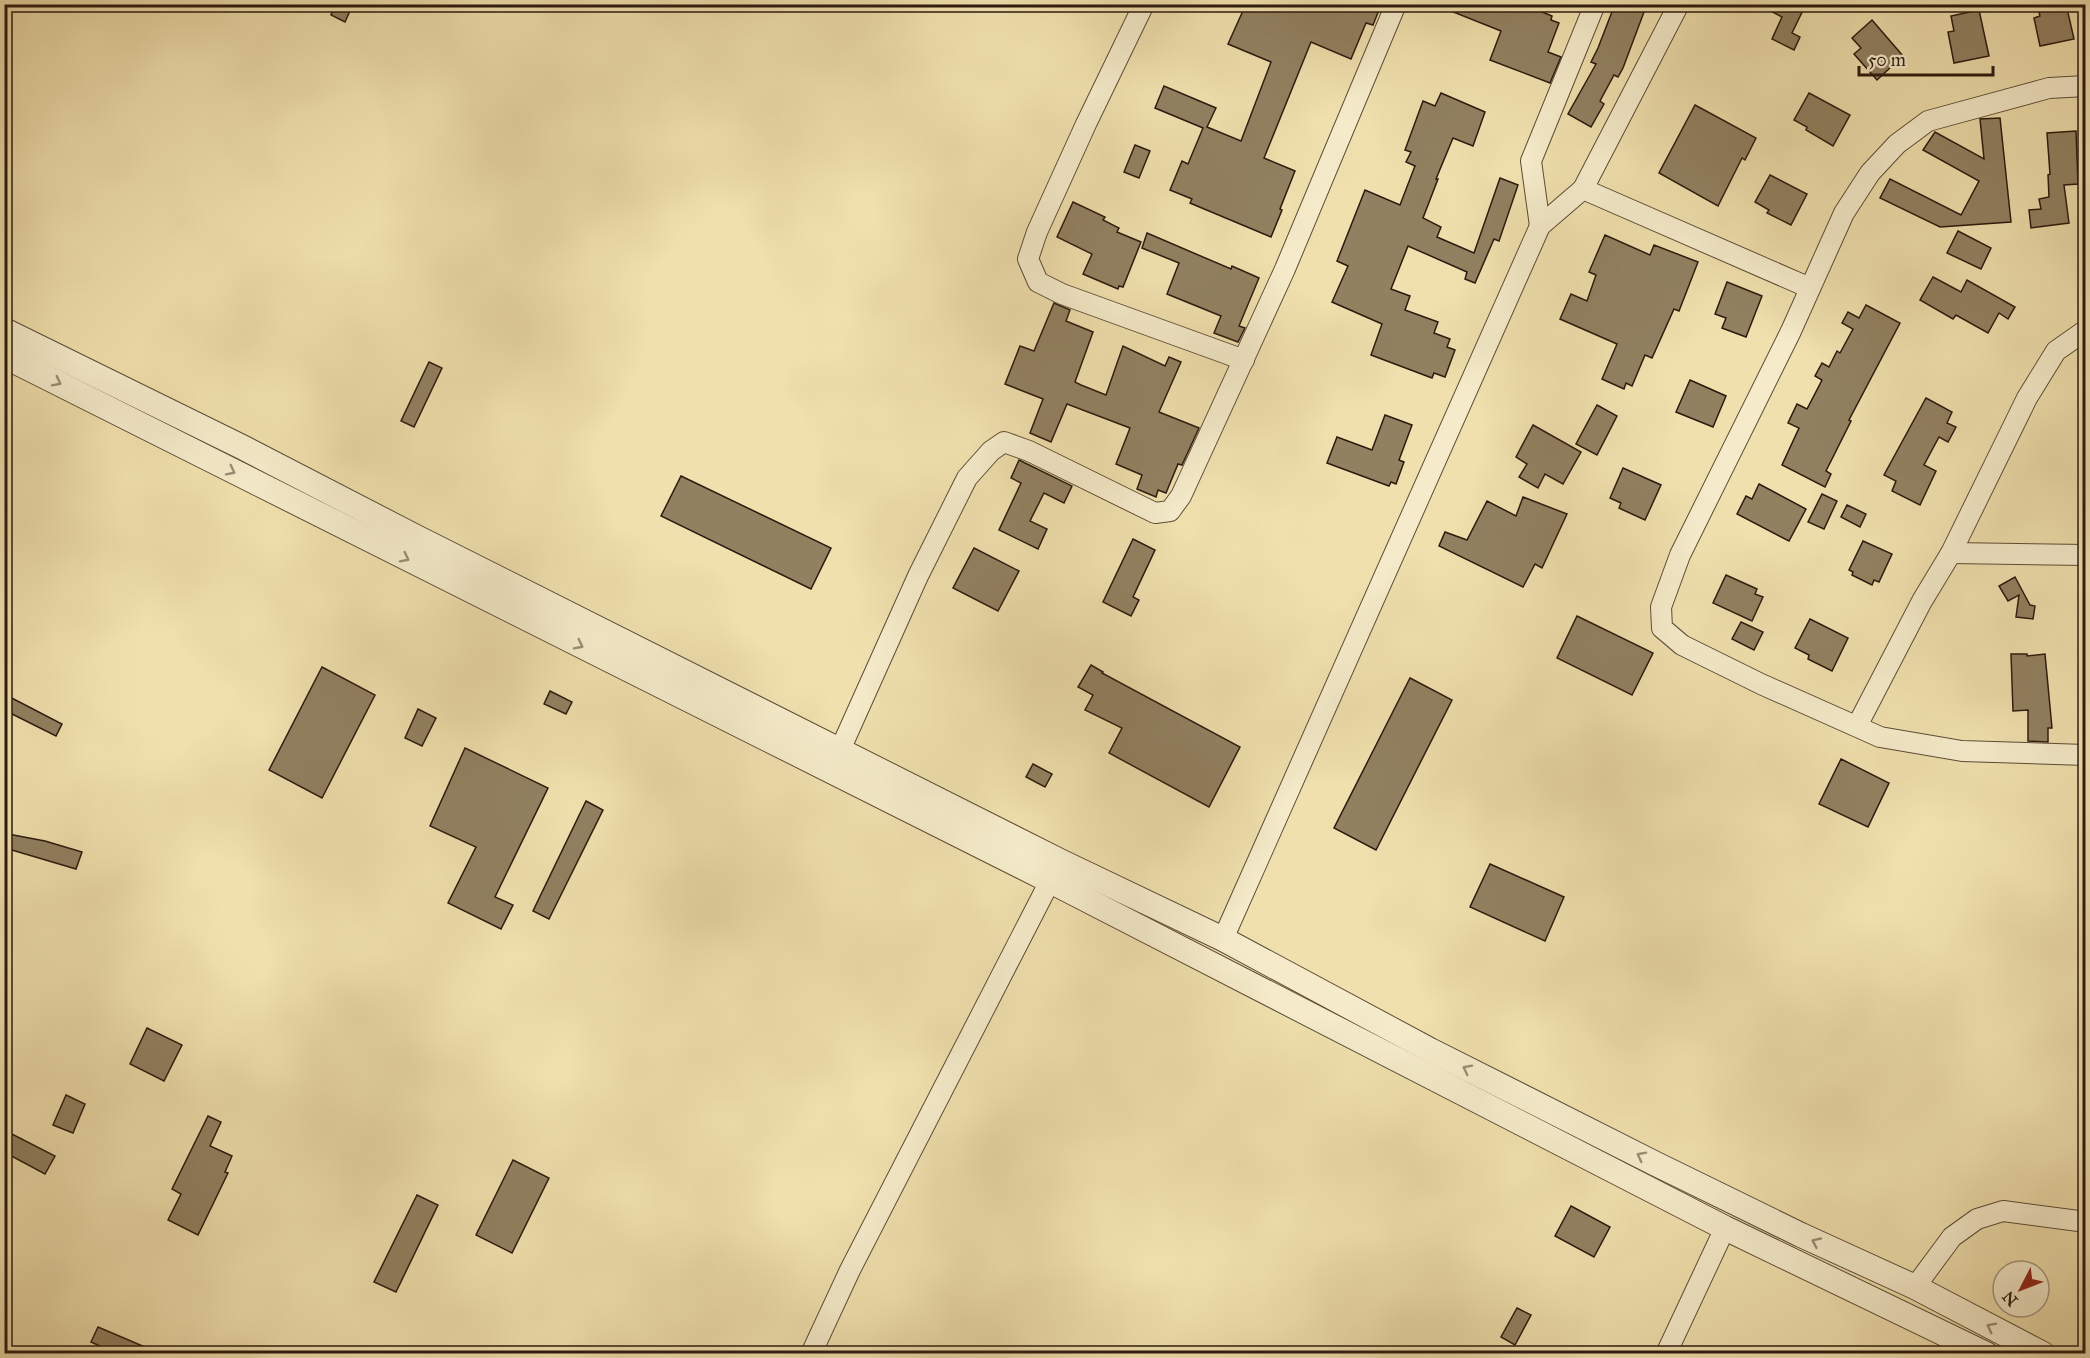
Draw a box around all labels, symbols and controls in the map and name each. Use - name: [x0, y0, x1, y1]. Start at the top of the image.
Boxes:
- scale bar: [1859, 39, 1992, 77]
- text: 50 m: [1868, 49, 1906, 71]
- one-way arrow: [50, 375, 61, 387]
- one-way arrow: [224, 463, 235, 475]
- one-way arrow: [399, 550, 410, 562]
- one-way arrow: [573, 638, 584, 649]
- one-way arrow: [1462, 1064, 1473, 1076]
- one-way arrow: [1636, 1152, 1647, 1163]
- one-way arrow: [1811, 1237, 1822, 1249]
- north arrow: [1991, 1259, 2051, 1319]
- text: N: [1998, 1287, 2022, 1310]
- one-way arrow: [1987, 1323, 1998, 1334]

